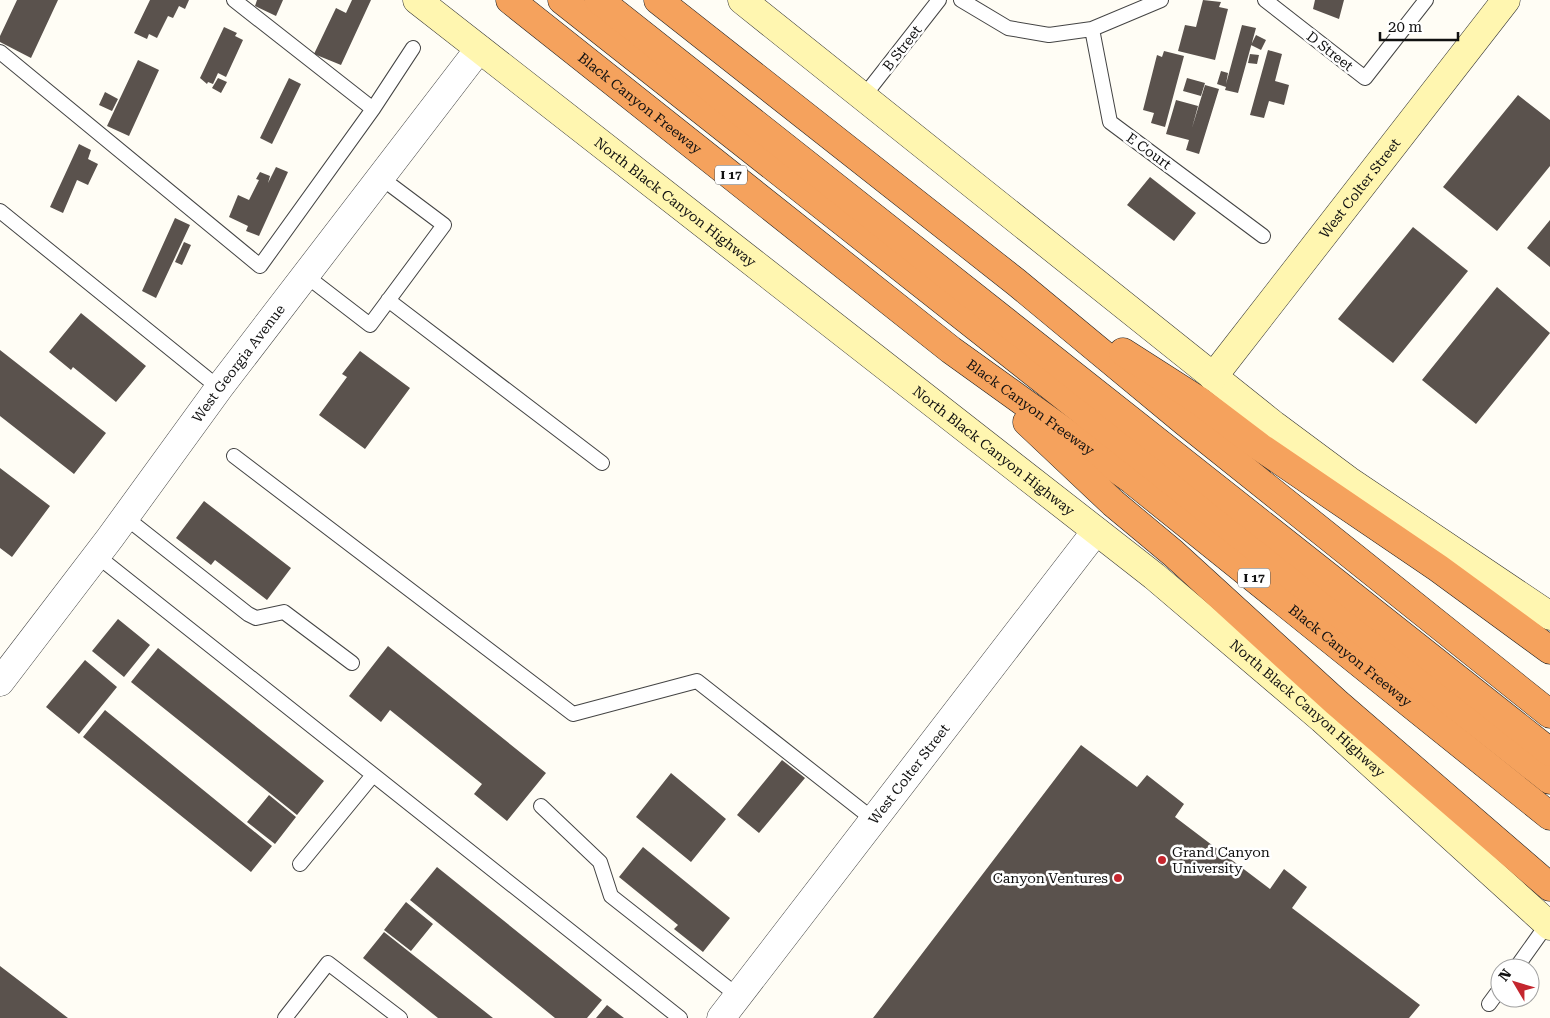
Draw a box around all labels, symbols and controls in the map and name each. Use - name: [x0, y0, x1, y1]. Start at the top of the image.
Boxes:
- scale bar: [1380, 10, 1458, 42]
- text: 20 m: [1388, 18, 1423, 36]
- street label: B Street: [879, 22, 925, 74]
- street label: D Street: [1304, 28, 1356, 74]
- street label: Black Canyon Freeway: [575, 49, 706, 158]
- street label: E Court: [1124, 129, 1174, 173]
- street label: North Black Canyon Highway: [592, 134, 760, 270]
- street label: West Colter Street: [1316, 135, 1403, 241]
- road number: I 17: [715, 166, 747, 184]
- street label: West Georgia Avenue: [189, 301, 288, 425]
- street label: Black Canyon Freeway: [964, 356, 1098, 459]
- street label: North Black Canyon Highway: [910, 383, 1078, 519]
- road number: I 17: [1238, 568, 1270, 588]
- street label: Black Canyon Freeway: [1286, 601, 1416, 710]
- street label: North Black Canyon Highway: [1227, 636, 1389, 781]
- street label: West Colter Street: [865, 721, 952, 827]
- place label: Grand Canyon University: [1172, 844, 1270, 876]
- marker: Grand Canyon University: [1156, 854, 1168, 866]
- place label: Canyon Ventures: [993, 870, 1108, 886]
- marker: Canyon Ventures: [1112, 872, 1124, 884]
- north arrow: [1490, 958, 1540, 1008]
- text: N: [1495, 966, 1515, 984]

